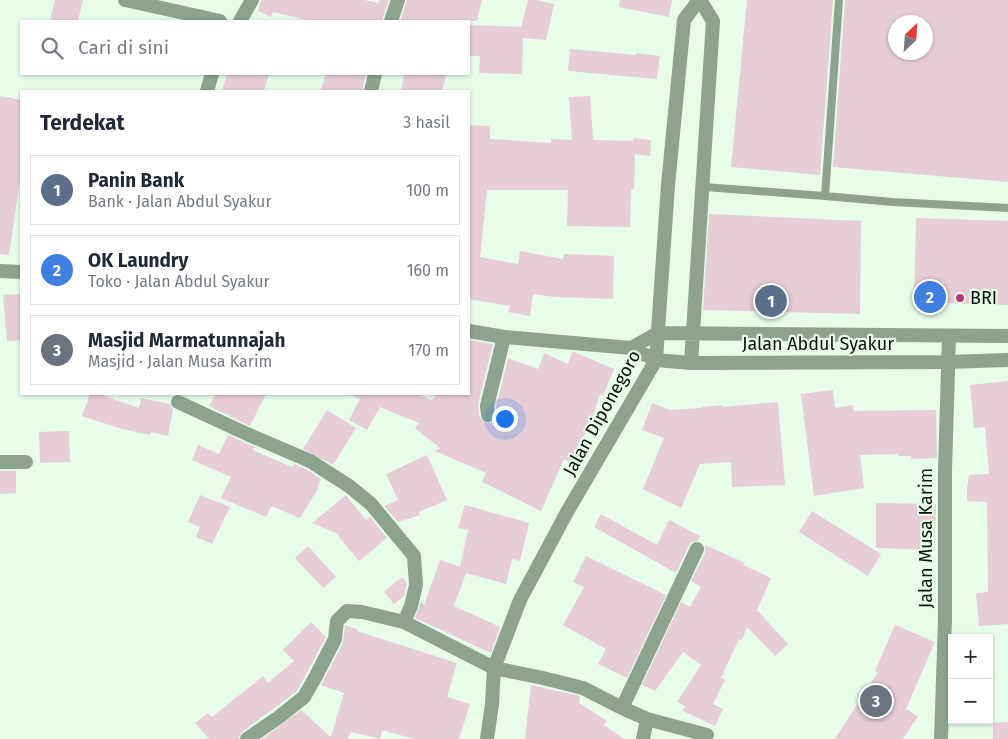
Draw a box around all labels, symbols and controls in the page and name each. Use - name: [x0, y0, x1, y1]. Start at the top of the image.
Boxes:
- north arrow: [888, 15, 933, 60]
- search box: [20, 20, 470, 75]
- icon: search: [38, 34, 66, 62]
- text: Cari di sini: [78, 36, 169, 59]
- text: Terdekat: [40, 110, 125, 136]
- text: 3 hasil: [403, 113, 450, 132]
- text: Panin Bank: [88, 169, 184, 192]
- text: 1: [53, 181, 61, 200]
- text: 100 m: [406, 181, 449, 200]
- text: Bank · Jalan Abdul Syakur: [88, 192, 272, 211]
- text: OK Laundry: [88, 249, 188, 272]
- text: 2: [53, 261, 61, 280]
- text: 160 m: [407, 261, 449, 280]
- text: Toko · Jalan Abdul Syakur: [88, 272, 270, 291]
- pin: 2: [914, 278, 946, 316]
- pin: 1: [755, 282, 787, 320]
- place label: BRI: [970, 287, 997, 309]
- marker: BRI: [954, 292, 966, 304]
- text: Masjid Marmatunnajah: [88, 329, 285, 352]
- street label: Jalan Abdul Syakur: [742, 333, 894, 355]
- text: 3: [53, 341, 61, 360]
- text: 170 m: [408, 341, 449, 360]
- street label: Jalan Diponegoro: [558, 346, 646, 480]
- text: Masjid · Jalan Musa Karim: [88, 352, 272, 371]
- your location: [492, 406, 518, 432]
- street label: Jalan Musa Karim: [915, 468, 937, 608]
- map controls: [948, 634, 993, 724]
- button: +: [948, 634, 993, 679]
- button: −: [948, 679, 993, 724]
- pin: 3: [860, 682, 892, 720]

